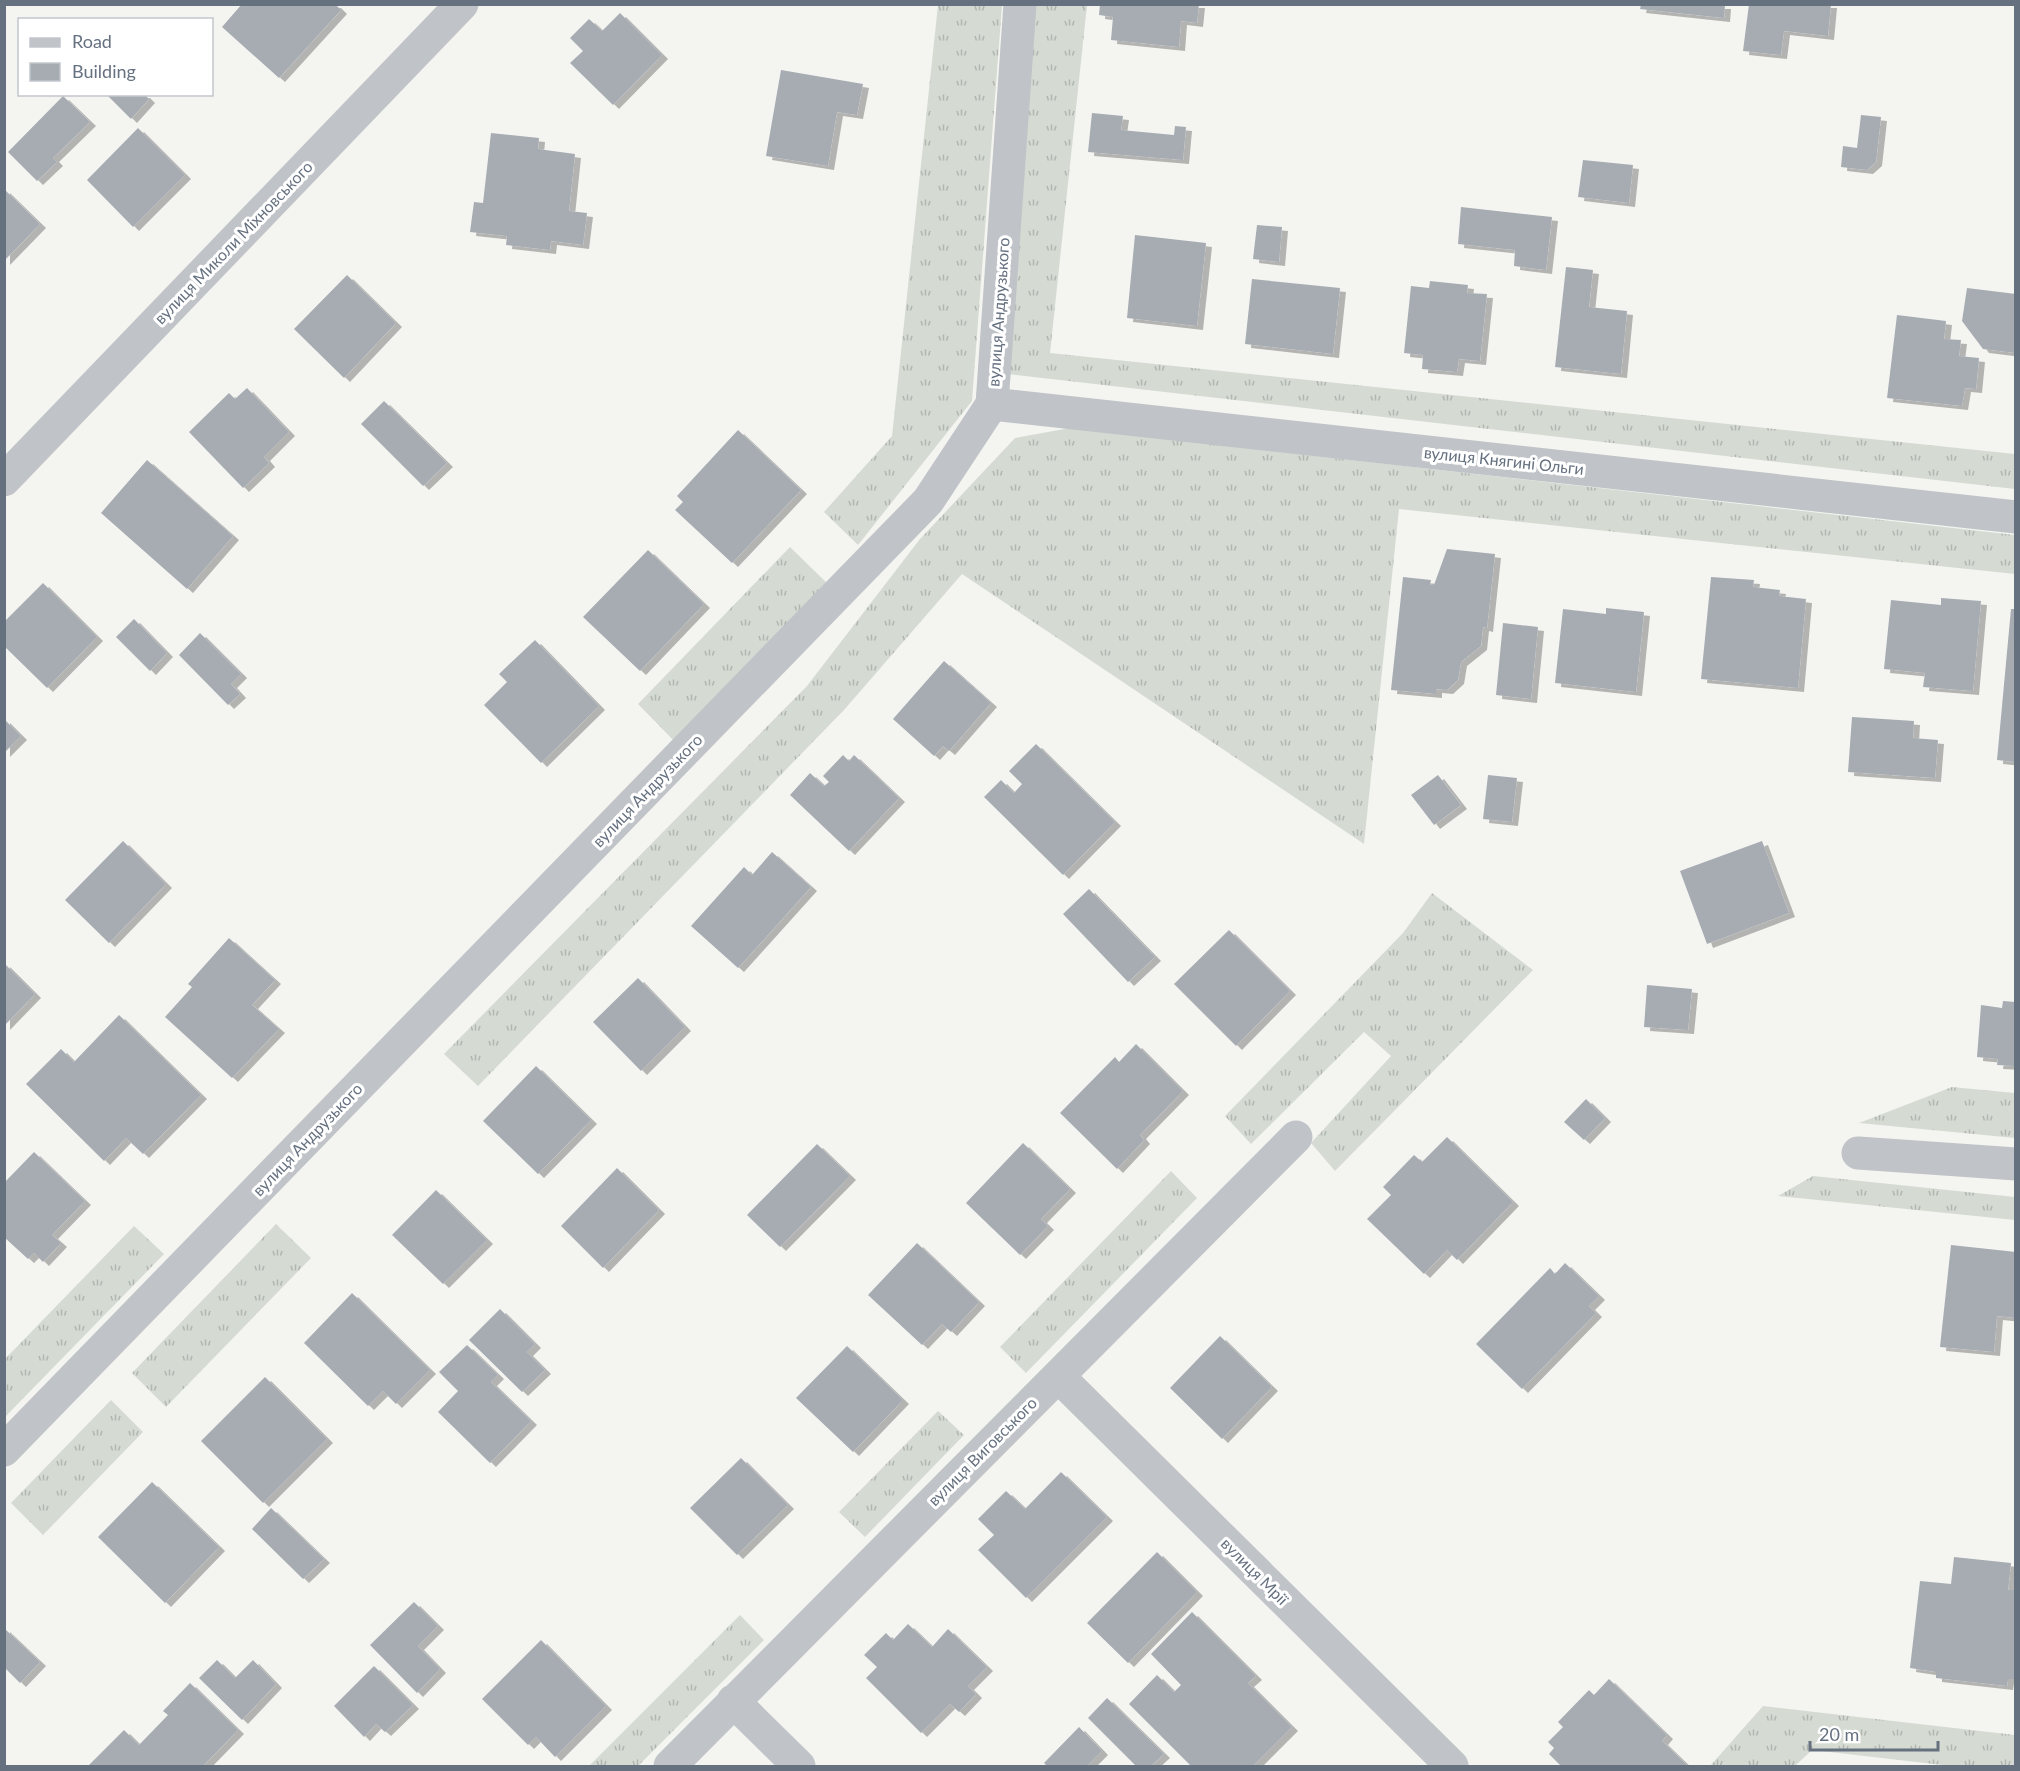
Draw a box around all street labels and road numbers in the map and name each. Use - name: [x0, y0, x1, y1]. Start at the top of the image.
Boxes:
- street label: вулиця Миколи Міхновського: [150, 157, 316, 327]
- street label: вулиця Андрузького: [983, 237, 1013, 387]
- street label: вулиця Княгині Ольги: [1423, 442, 1585, 478]
- street label: вулиця Андрузького: [588, 730, 706, 850]
- street label: вулиця Андрузького: [248, 1079, 366, 1199]
- street label: вулиця Виговського: [924, 1393, 1040, 1509]
- street label: вулиця Мрії: [1218, 1534, 1293, 1609]

